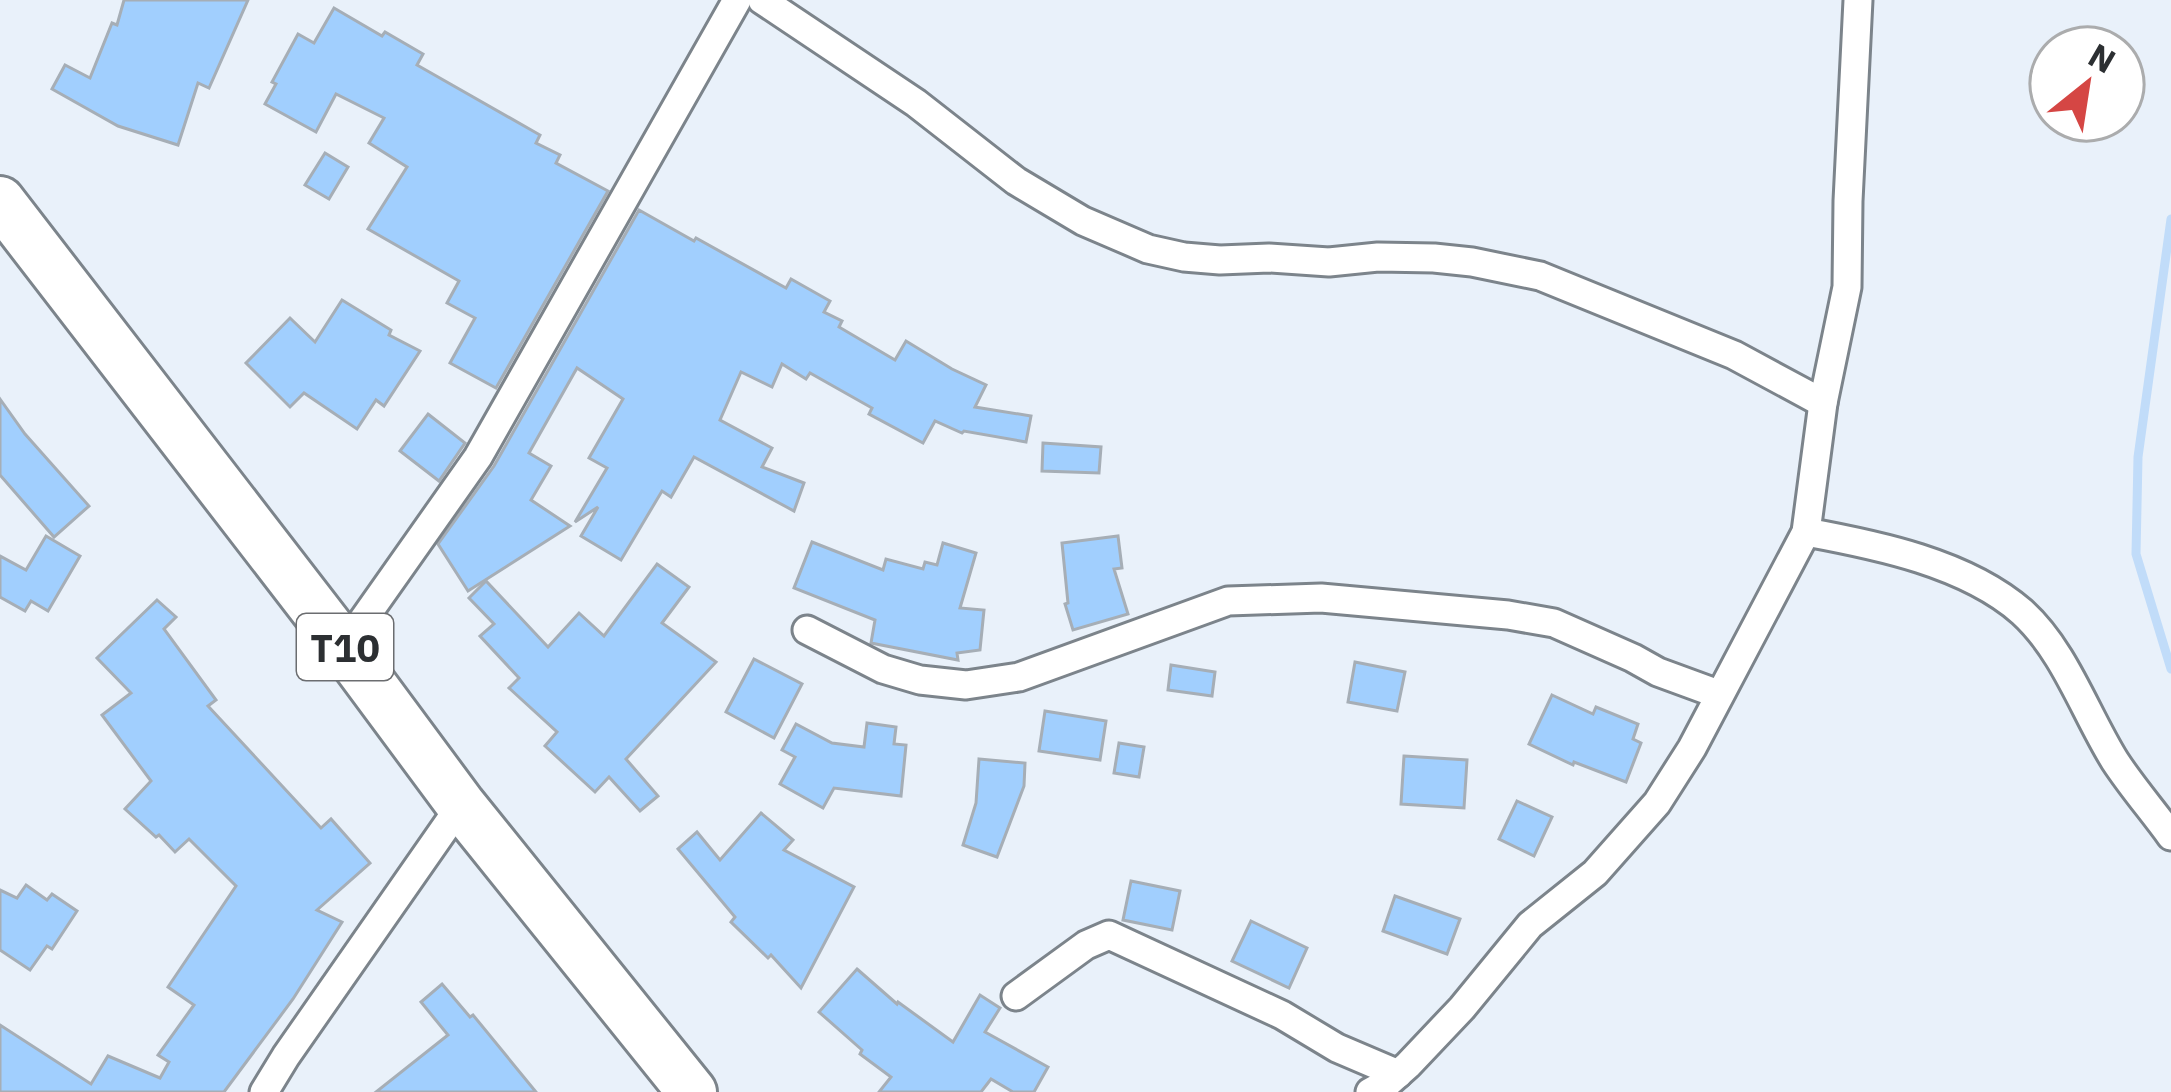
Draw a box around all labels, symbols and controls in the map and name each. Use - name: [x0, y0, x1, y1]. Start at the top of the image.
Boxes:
- north arrow: [2027, 24, 2147, 144]
- text: N: [2081, 33, 2123, 82]
- road number: T10: [297, 614, 393, 680]

